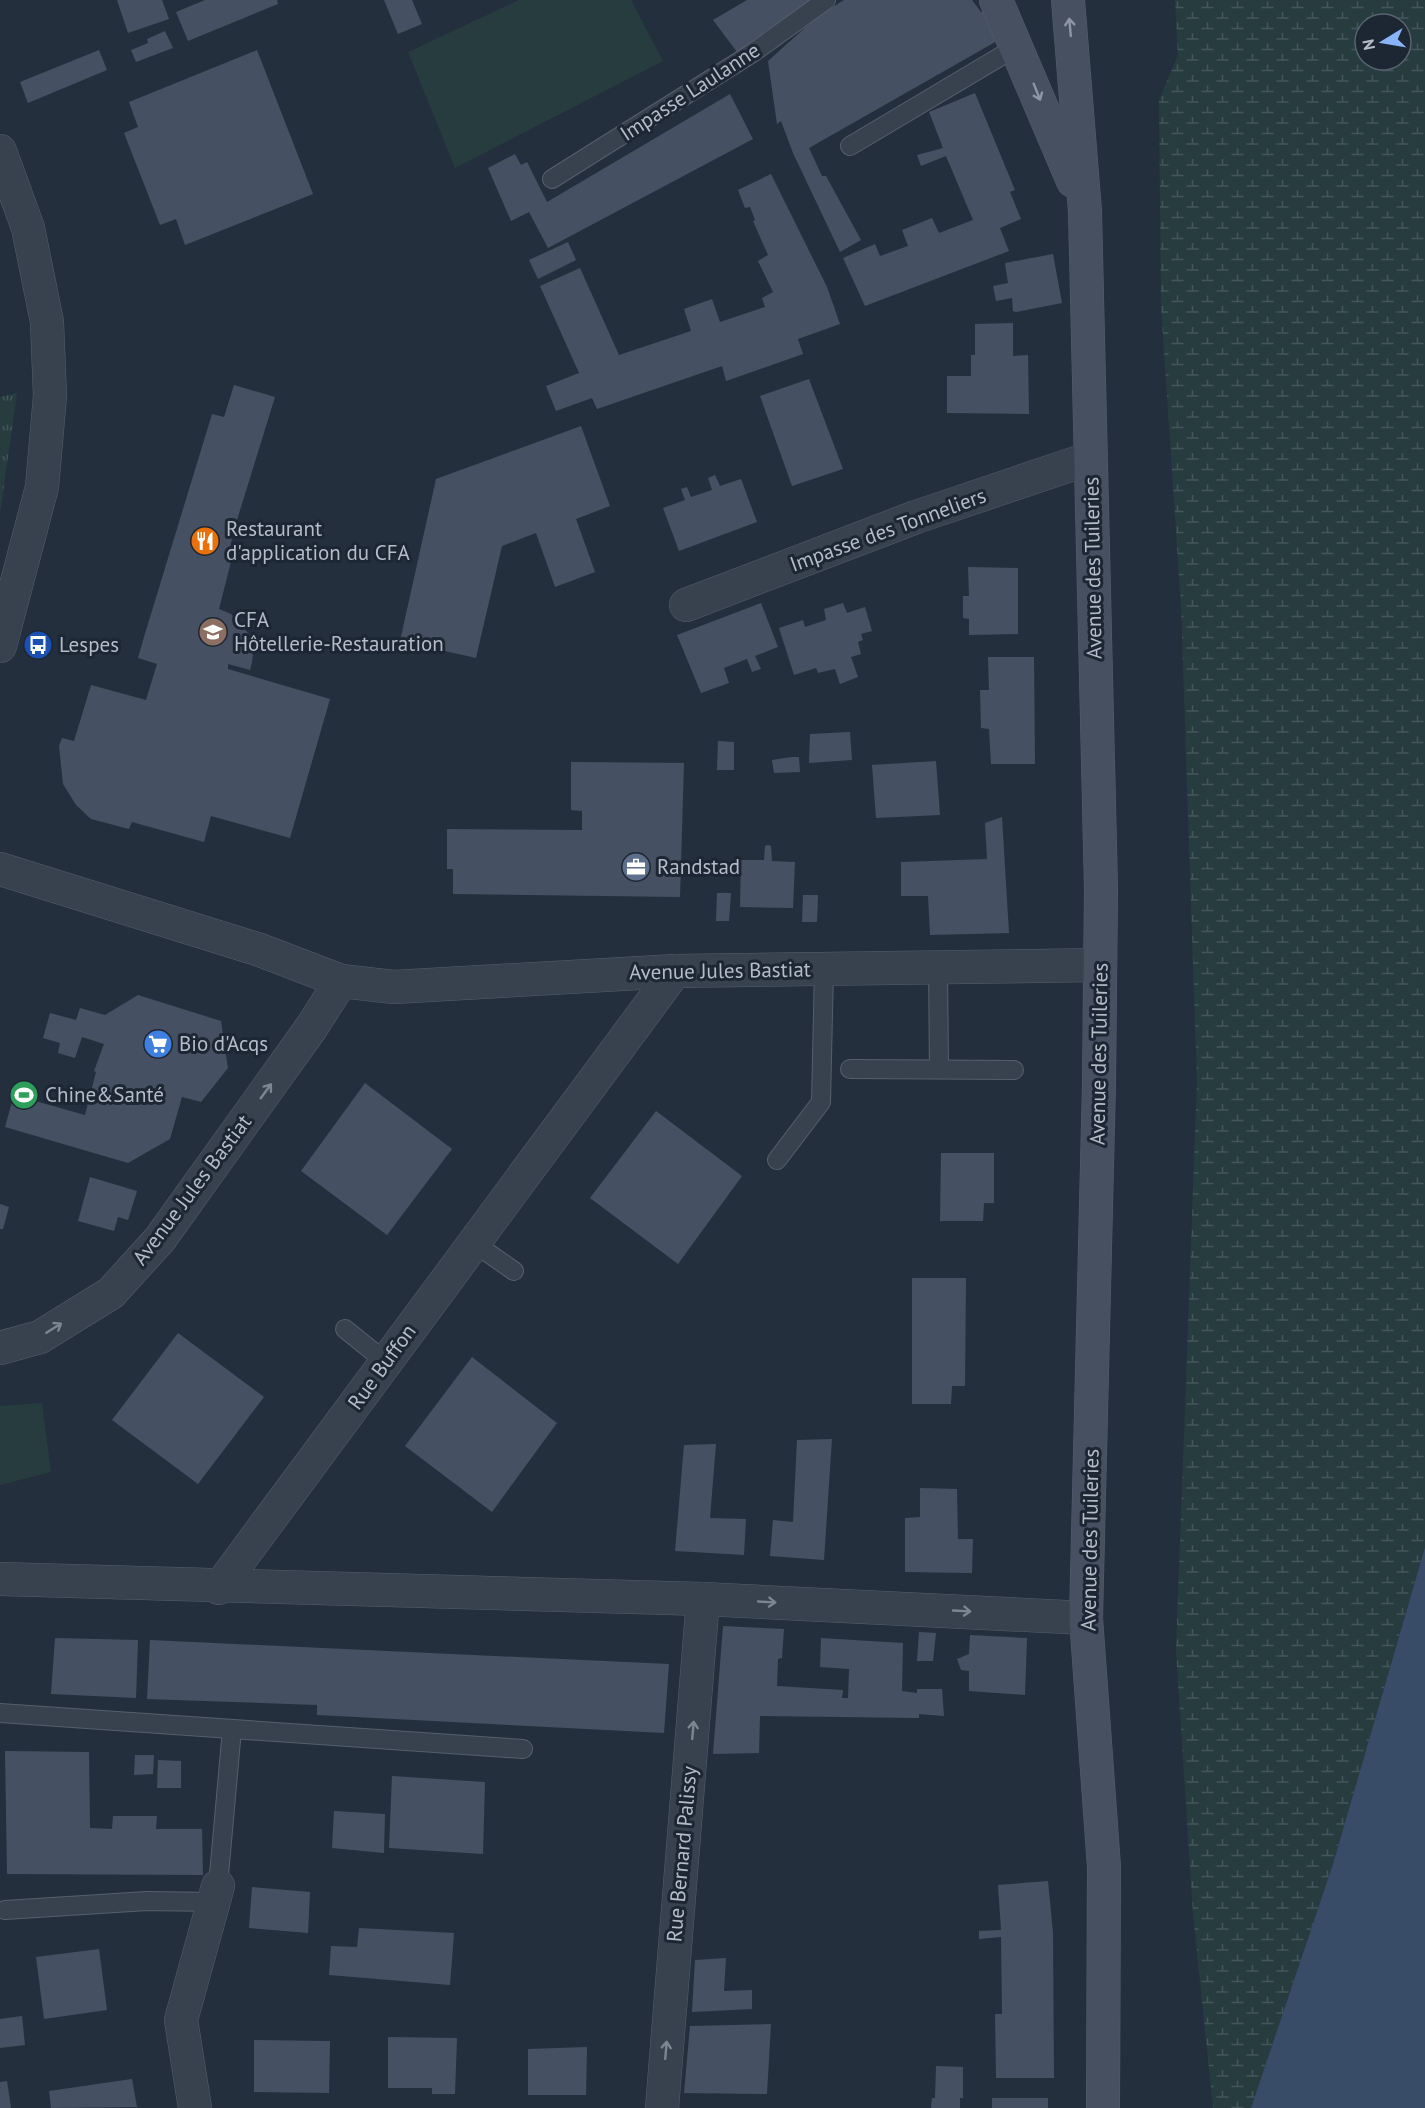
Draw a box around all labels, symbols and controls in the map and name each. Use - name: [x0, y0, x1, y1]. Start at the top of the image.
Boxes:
- north arrow: [1353, 12, 1413, 72]
- one-way arrow: [1064, 17, 1075, 37]
- street label: Impasse Laulanne: [615, 36, 765, 147]
- text: N: [1357, 38, 1379, 52]
- one-way arrow: [1032, 82, 1043, 101]
- street label: Avenue des Tuileries: [1077, 477, 1108, 659]
- street label: Impasse des Tonneliers: [786, 481, 990, 578]
- place label: Restaurant d'application du CFA: [226, 515, 411, 566]
- restaurant icon: Restaurant d'application du CFA: [189, 525, 221, 557]
- place label: CFA Hôtellerie-Restauration: [234, 606, 444, 657]
- school or university icon: CFA Hôtellerie-Restauration: [197, 616, 229, 648]
- bus stop icon: Lespes: [22, 629, 54, 661]
- place label: Lespes: [59, 631, 119, 658]
- office icon: Randstad: [620, 851, 652, 883]
- place label: Randstad: [657, 853, 740, 880]
- street label: Avenue Jules Bastiat: [629, 955, 811, 986]
- street label: Avenue des Tuileries: [1083, 963, 1114, 1145]
- supermarket icon: Bio d'Acqs: [142, 1028, 174, 1060]
- place label: Bio d'Acqs: [179, 1030, 268, 1057]
- sports icon: Chine&Santé: [8, 1079, 40, 1111]
- place label: Chine&Santé: [45, 1081, 164, 1108]
- one-way arrow: [260, 1084, 272, 1100]
- street label: Avenue Jules Bastiat: [126, 1109, 257, 1270]
- street label: Rue Buffon: [341, 1319, 422, 1415]
- one-way arrow: [45, 1321, 62, 1333]
- street label: Avenue des Tuileries: [1074, 1449, 1105, 1631]
- one-way arrow: [757, 1597, 777, 1608]
- one-way arrow: [952, 1606, 972, 1617]
- one-way arrow: [687, 1720, 698, 1740]
- street label: Rue Bernard Palissy: [660, 1765, 703, 1943]
- one-way arrow: [661, 2040, 672, 2060]

